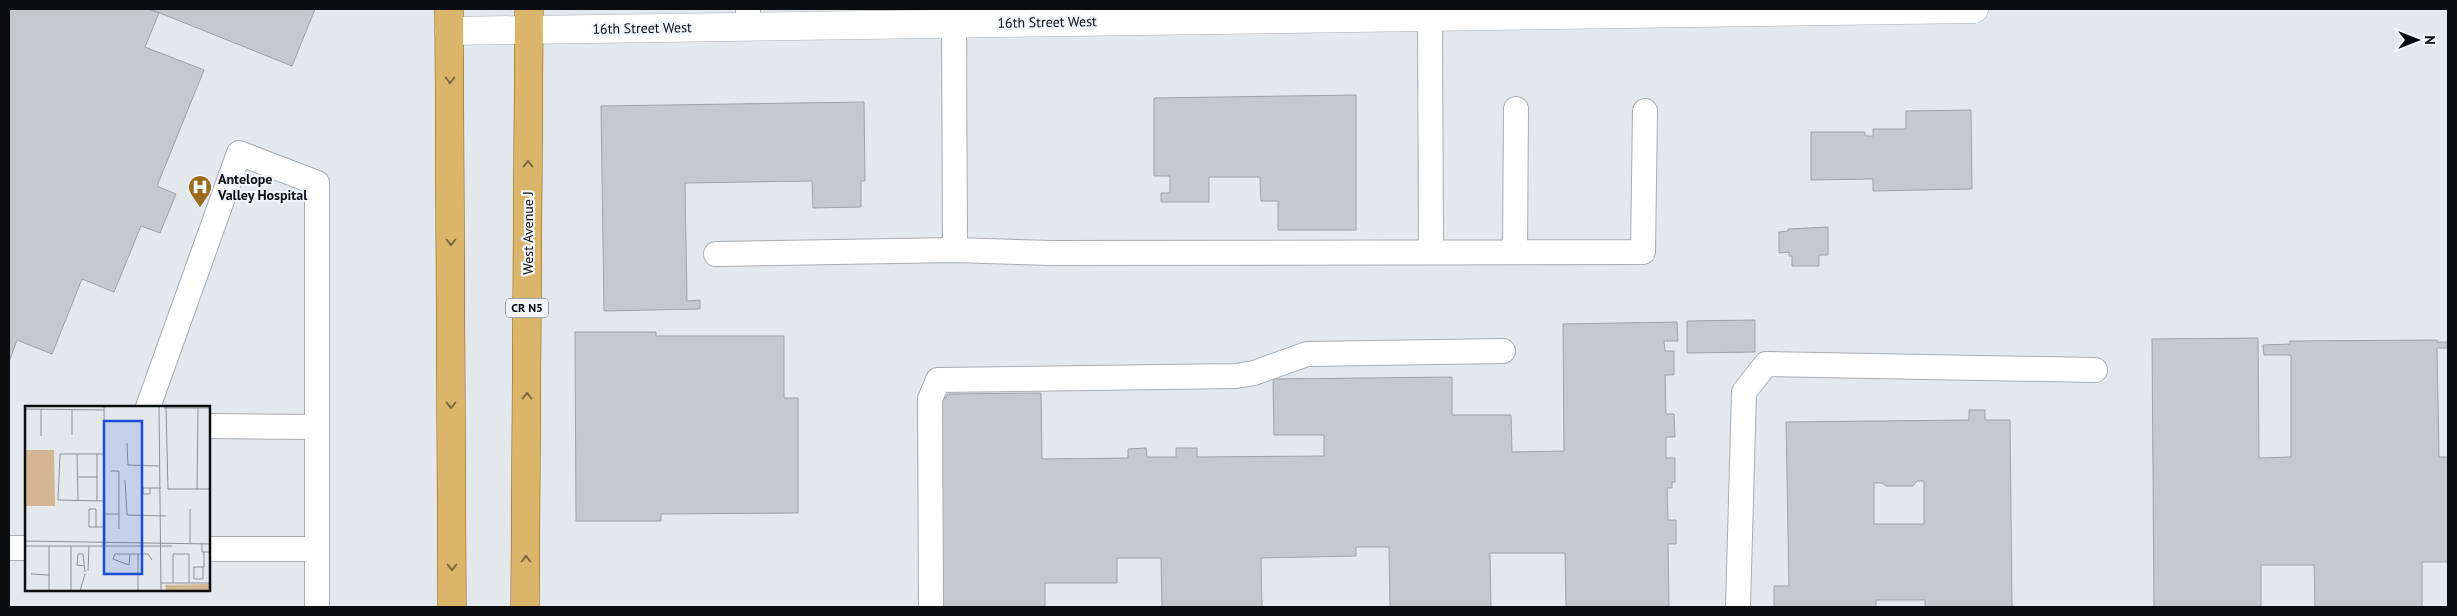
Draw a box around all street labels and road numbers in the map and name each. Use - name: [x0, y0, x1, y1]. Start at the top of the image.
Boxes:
- street label: 16th Street West: [997, 12, 1097, 32]
- street label: 16th Street West: [592, 18, 692, 38]
- street label: West Avenue J: [519, 191, 537, 275]
- road number: CR N5: [506, 298, 548, 318]

